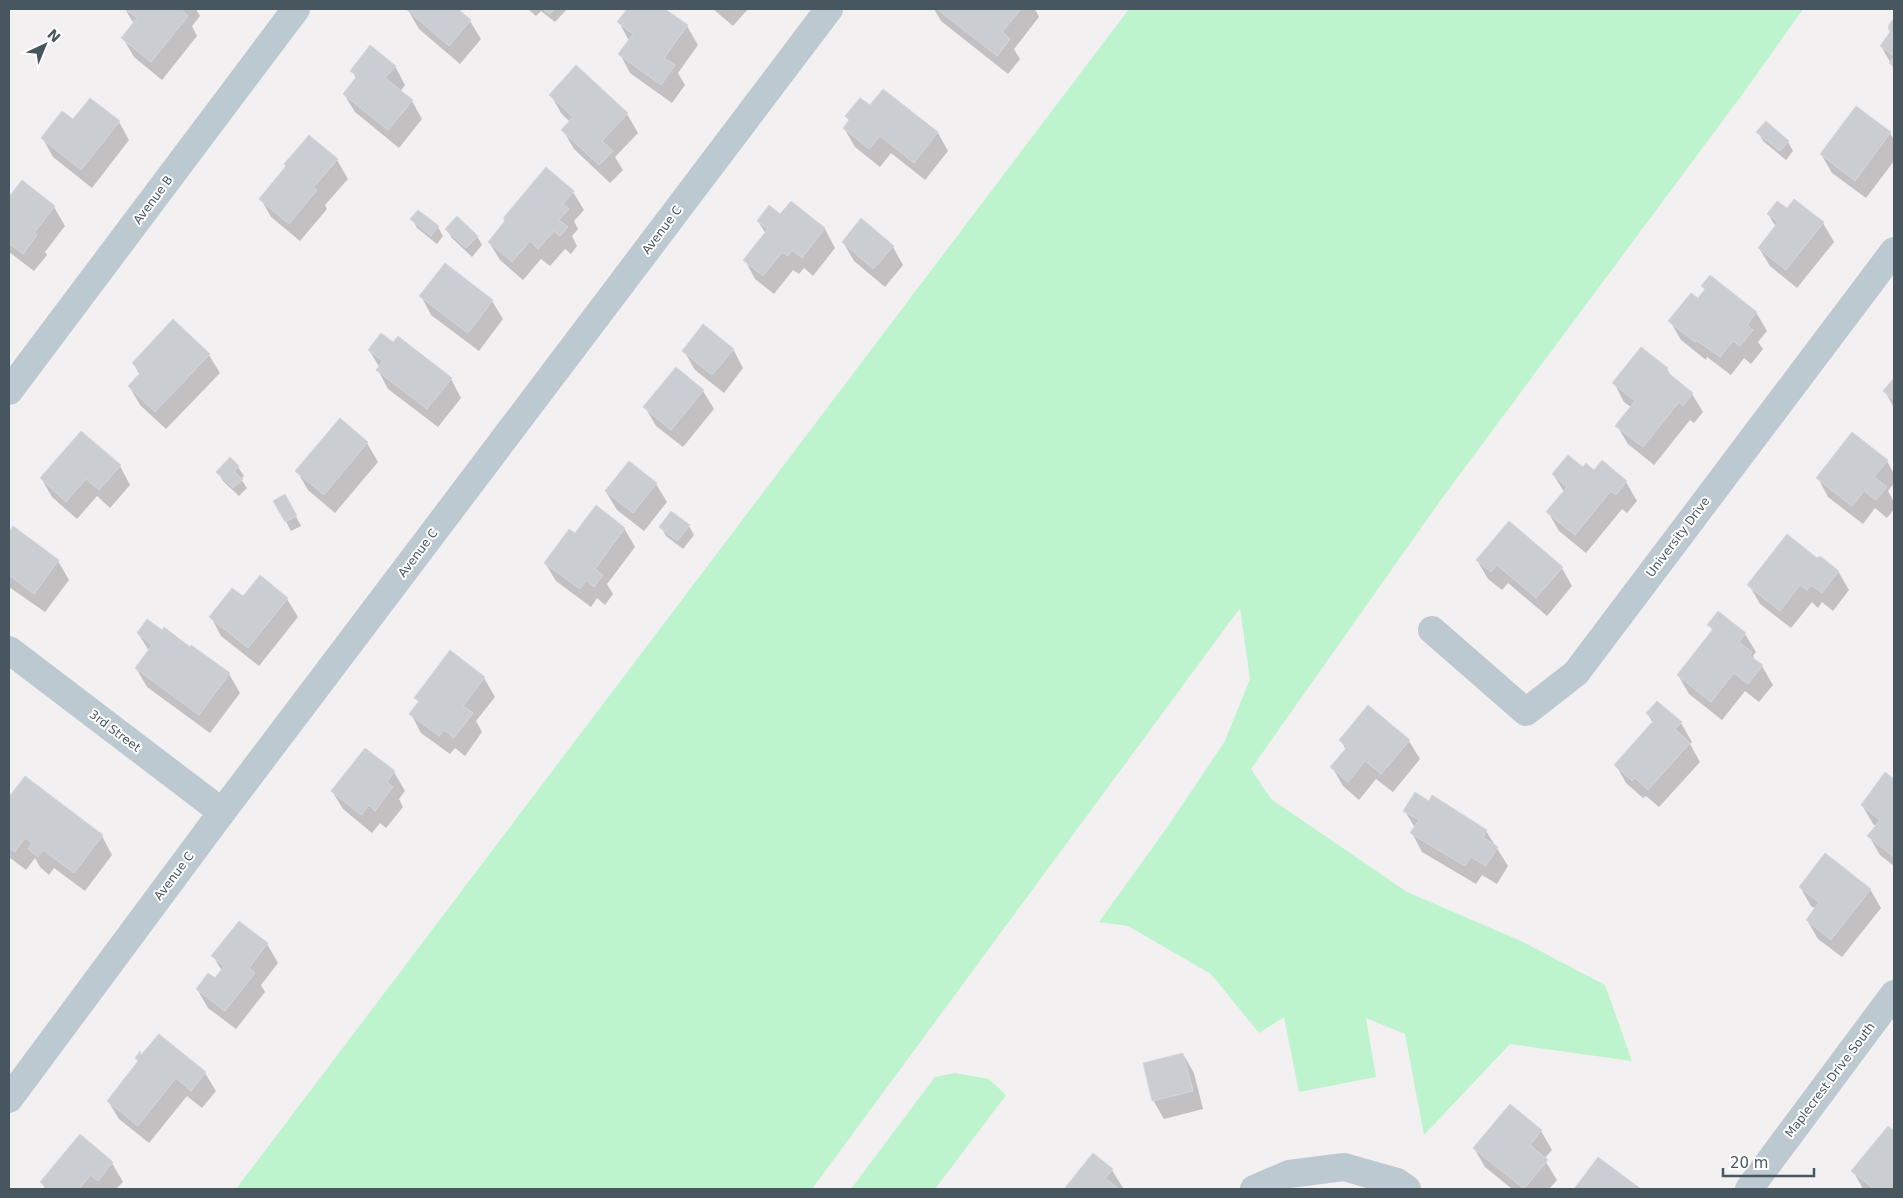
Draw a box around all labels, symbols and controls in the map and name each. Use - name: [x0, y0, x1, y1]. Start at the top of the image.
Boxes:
- north arrow: [20, 20, 70, 70]
- text: N: [44, 26, 64, 45]
- street label: Avenue B: [130, 173, 176, 227]
- street label: Avenue C: [639, 203, 685, 257]
- street label: University Drive: [1643, 494, 1713, 580]
- street label: Avenue C: [395, 526, 441, 580]
- street label: 3rd Street: [87, 707, 144, 755]
- street label: Avenue C: [151, 849, 197, 903]
- street label: Maplecrest Drive South: [1782, 1020, 1878, 1140]
- scale bar: [1723, 1146, 1814, 1178]
- text: 20 m: [1730, 1154, 1768, 1172]

